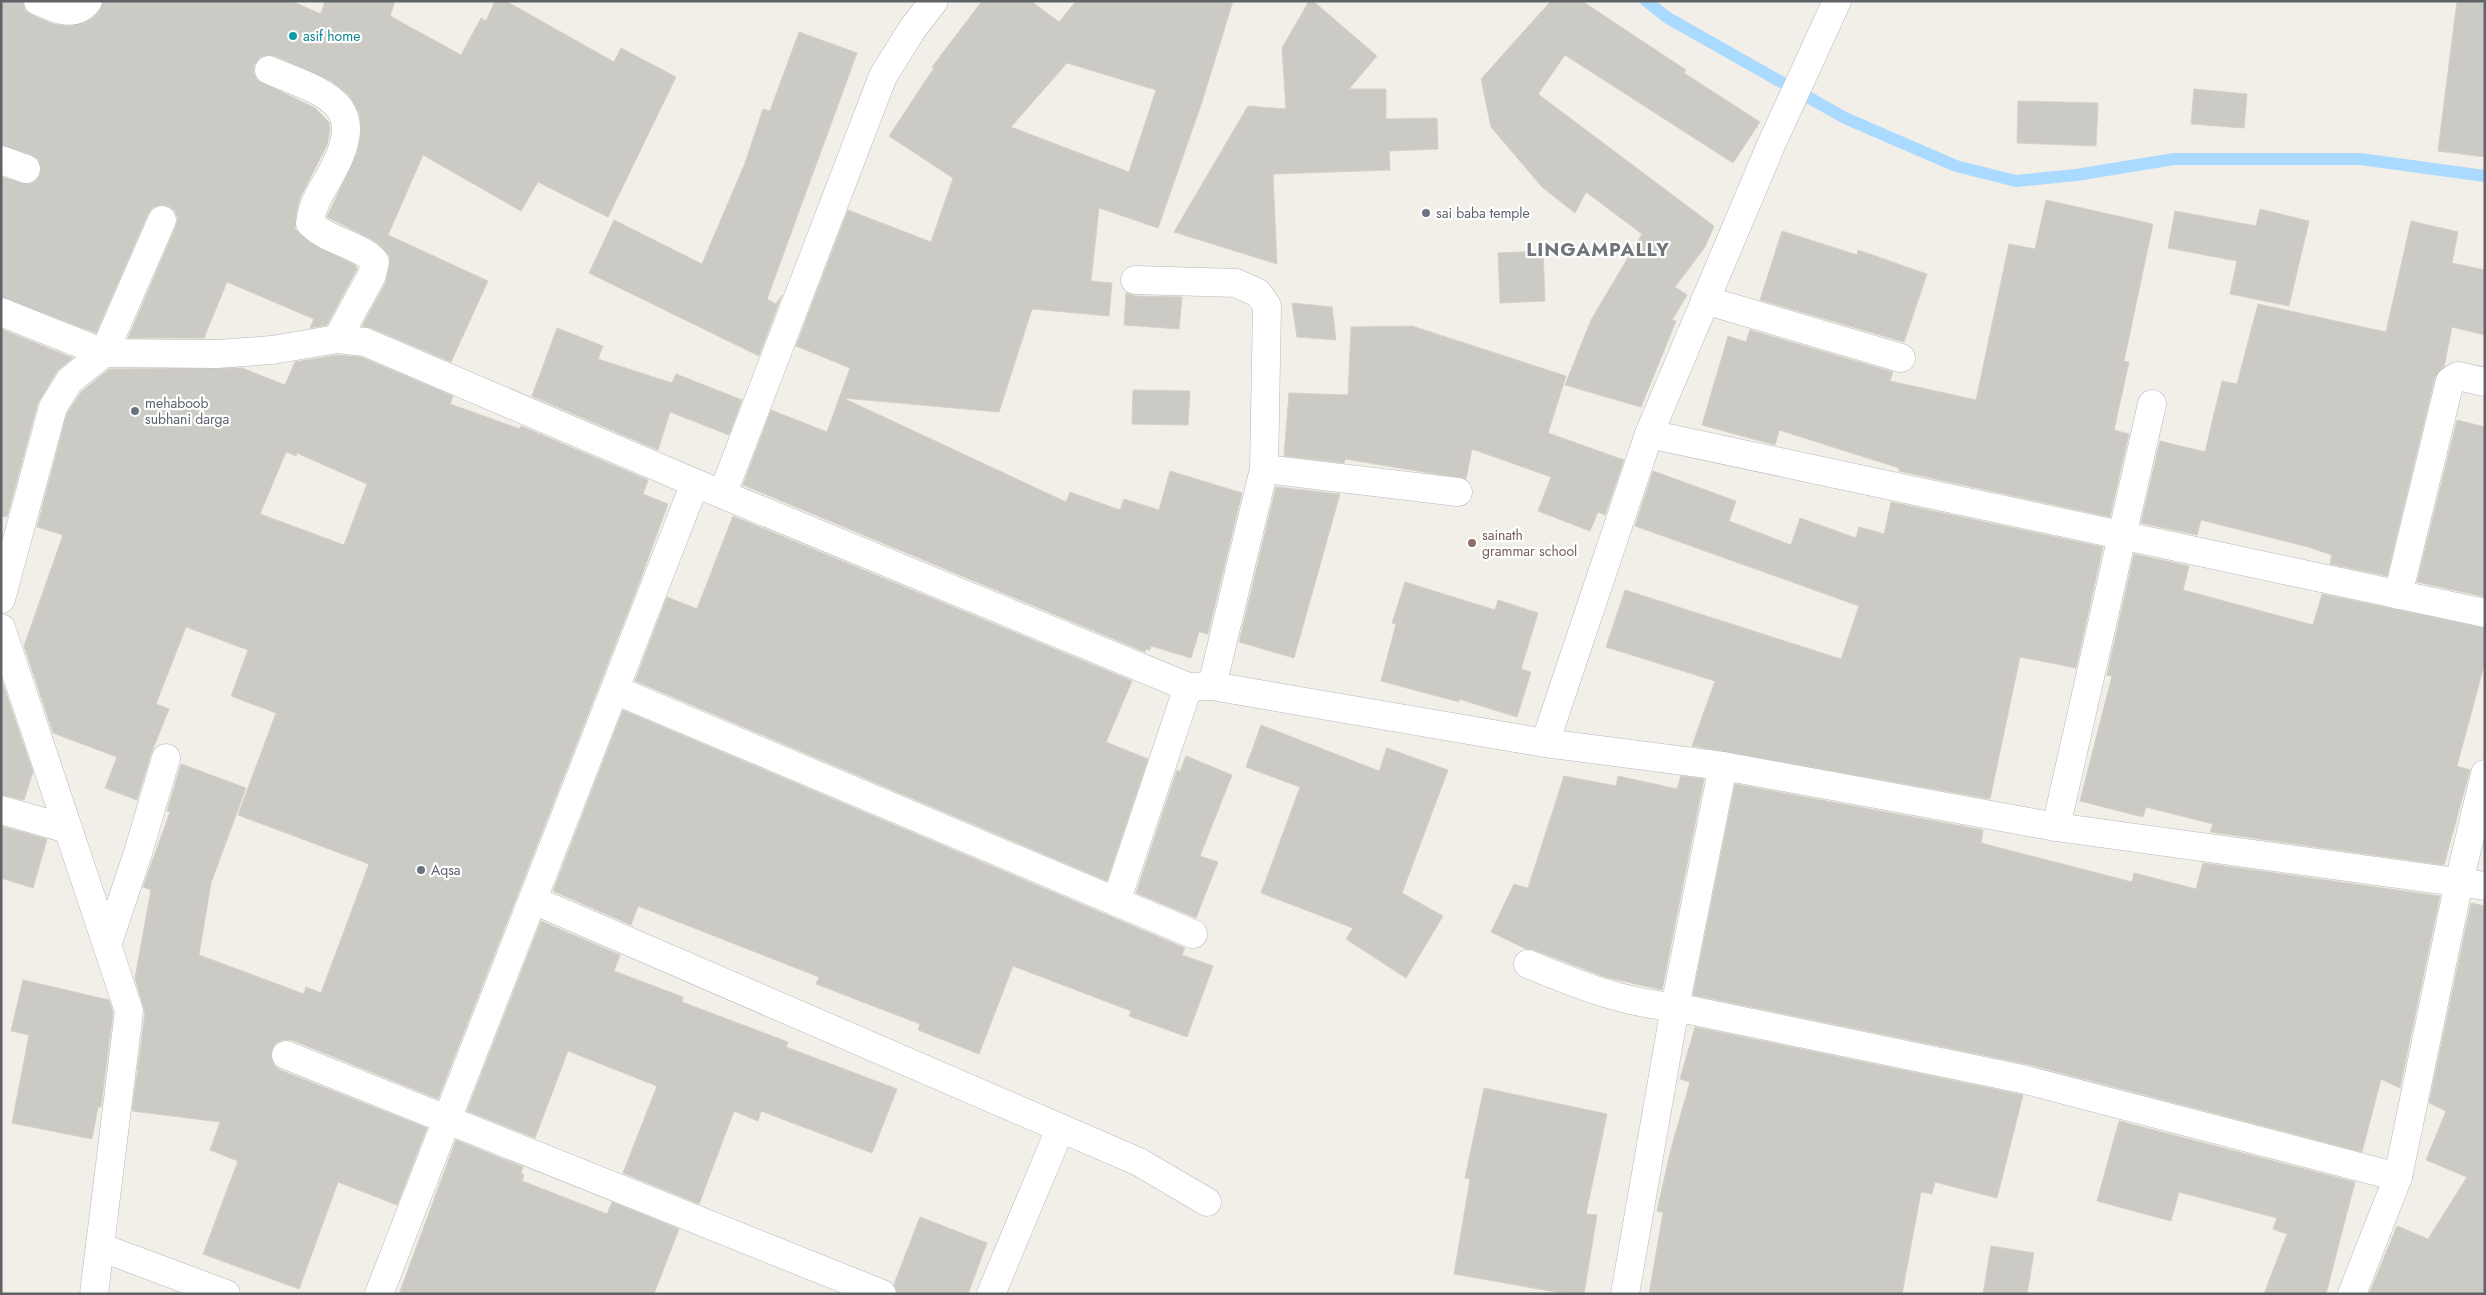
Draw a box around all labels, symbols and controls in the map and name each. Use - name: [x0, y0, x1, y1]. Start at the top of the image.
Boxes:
- place label: asif home: [303, 26, 360, 46]
- marker: asif home: [287, 30, 299, 42]
- place label: sai baba temple: [1436, 203, 1530, 223]
- marker: sai baba temple: [1420, 207, 1432, 219]
- district label: LINGAMPALLY: [1526, 236, 1670, 263]
- place label: mehaboob subhani darga: [145, 393, 229, 429]
- marker: mehaboob subhani darga: [129, 405, 141, 417]
- place label: sainath grammar school: [1482, 525, 1577, 561]
- marker: sainath grammar school: [1466, 537, 1478, 549]
- place label: Aqsa: [431, 860, 461, 880]
- marker: Aqsa: [415, 864, 427, 876]

